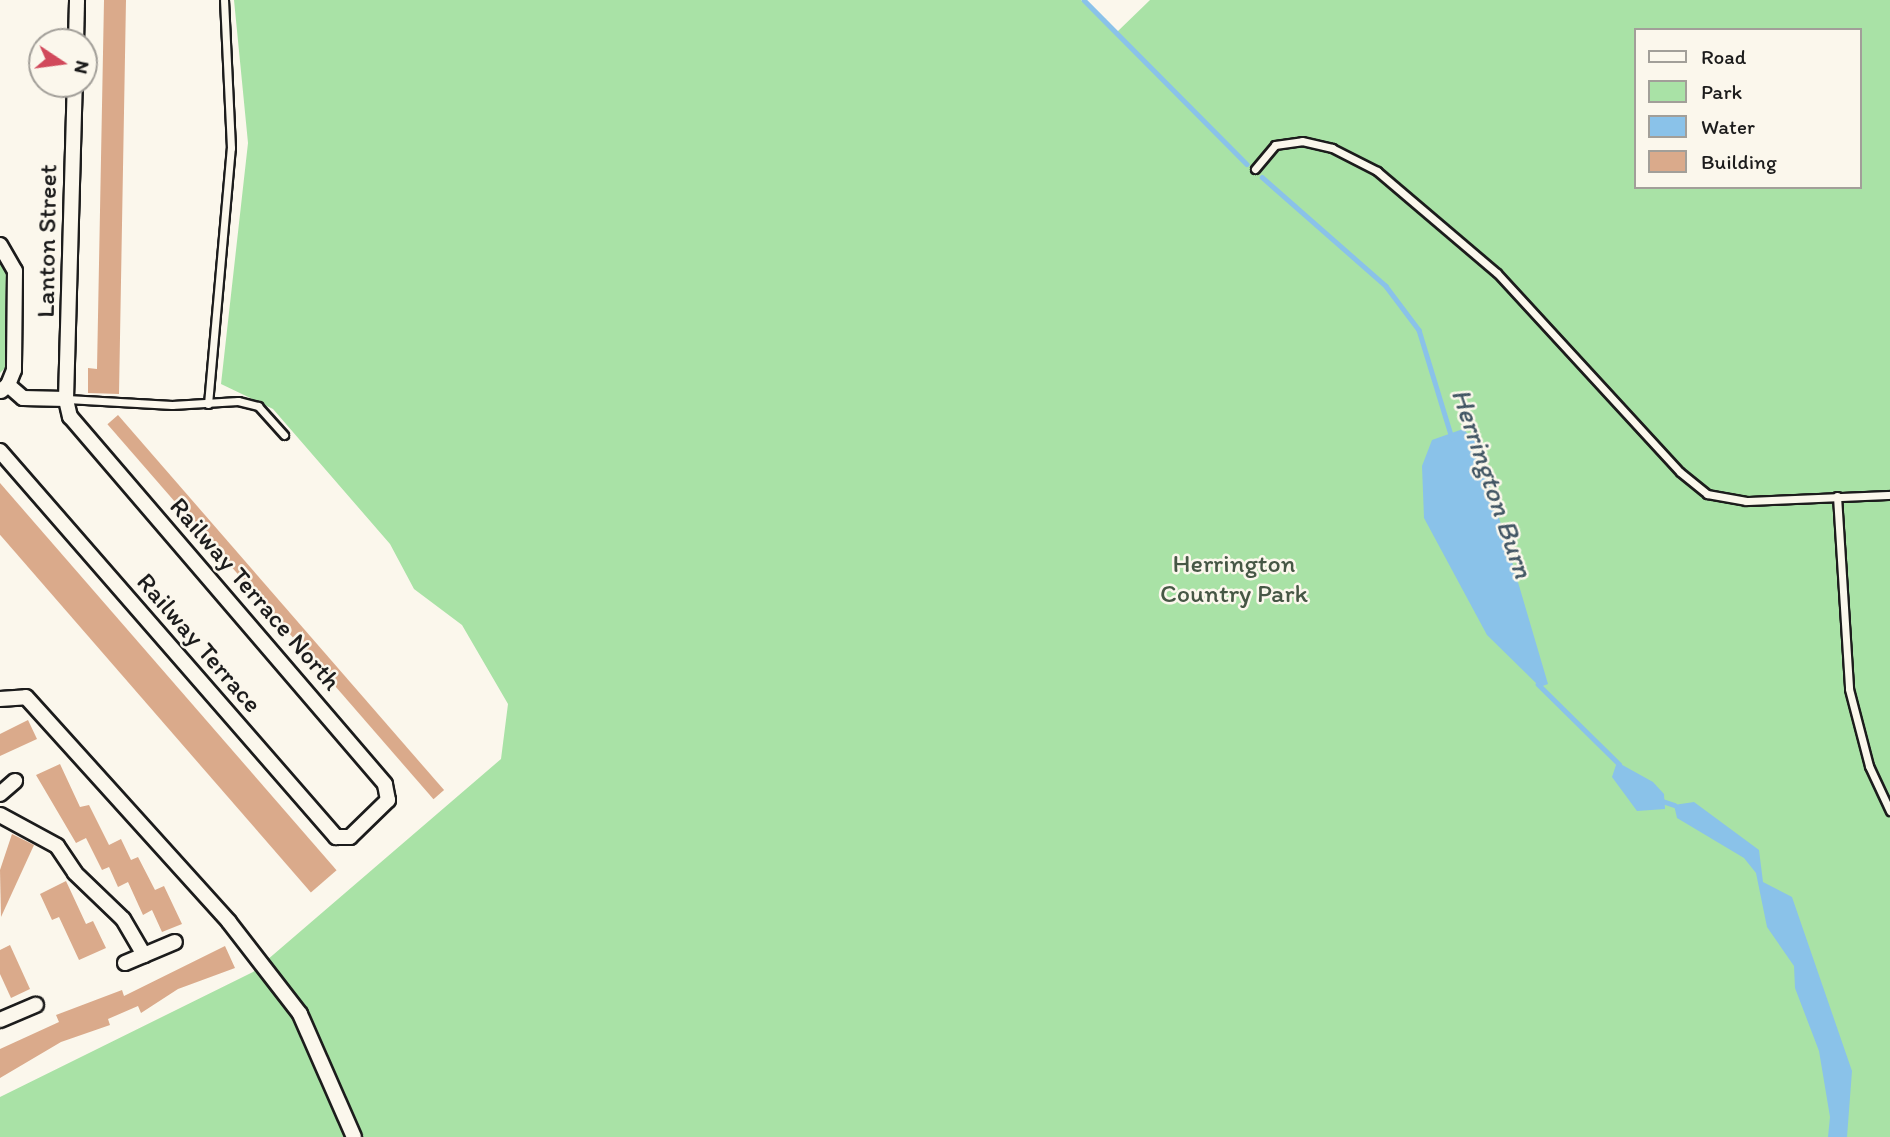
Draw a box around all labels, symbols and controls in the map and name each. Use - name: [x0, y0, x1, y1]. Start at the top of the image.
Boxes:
- north arrow: [28, 28, 98, 98]
- legend: [1634, 28, 1862, 189]
- text: Road: [1701, 44, 1746, 69]
- text: N: [69, 59, 95, 76]
- text: Park: [1701, 79, 1742, 104]
- text: Water: [1701, 114, 1755, 139]
- text: Building: [1701, 149, 1777, 174]
- street label: Lanton Street: [30, 164, 64, 318]
- water label: Herrington Burn: [1445, 384, 1541, 582]
- street label: Railway Terrace North: [163, 491, 347, 697]
- park label: Herrington Country Park: [1160, 548, 1308, 610]
- street label: Railway Terrace: [130, 567, 268, 719]

